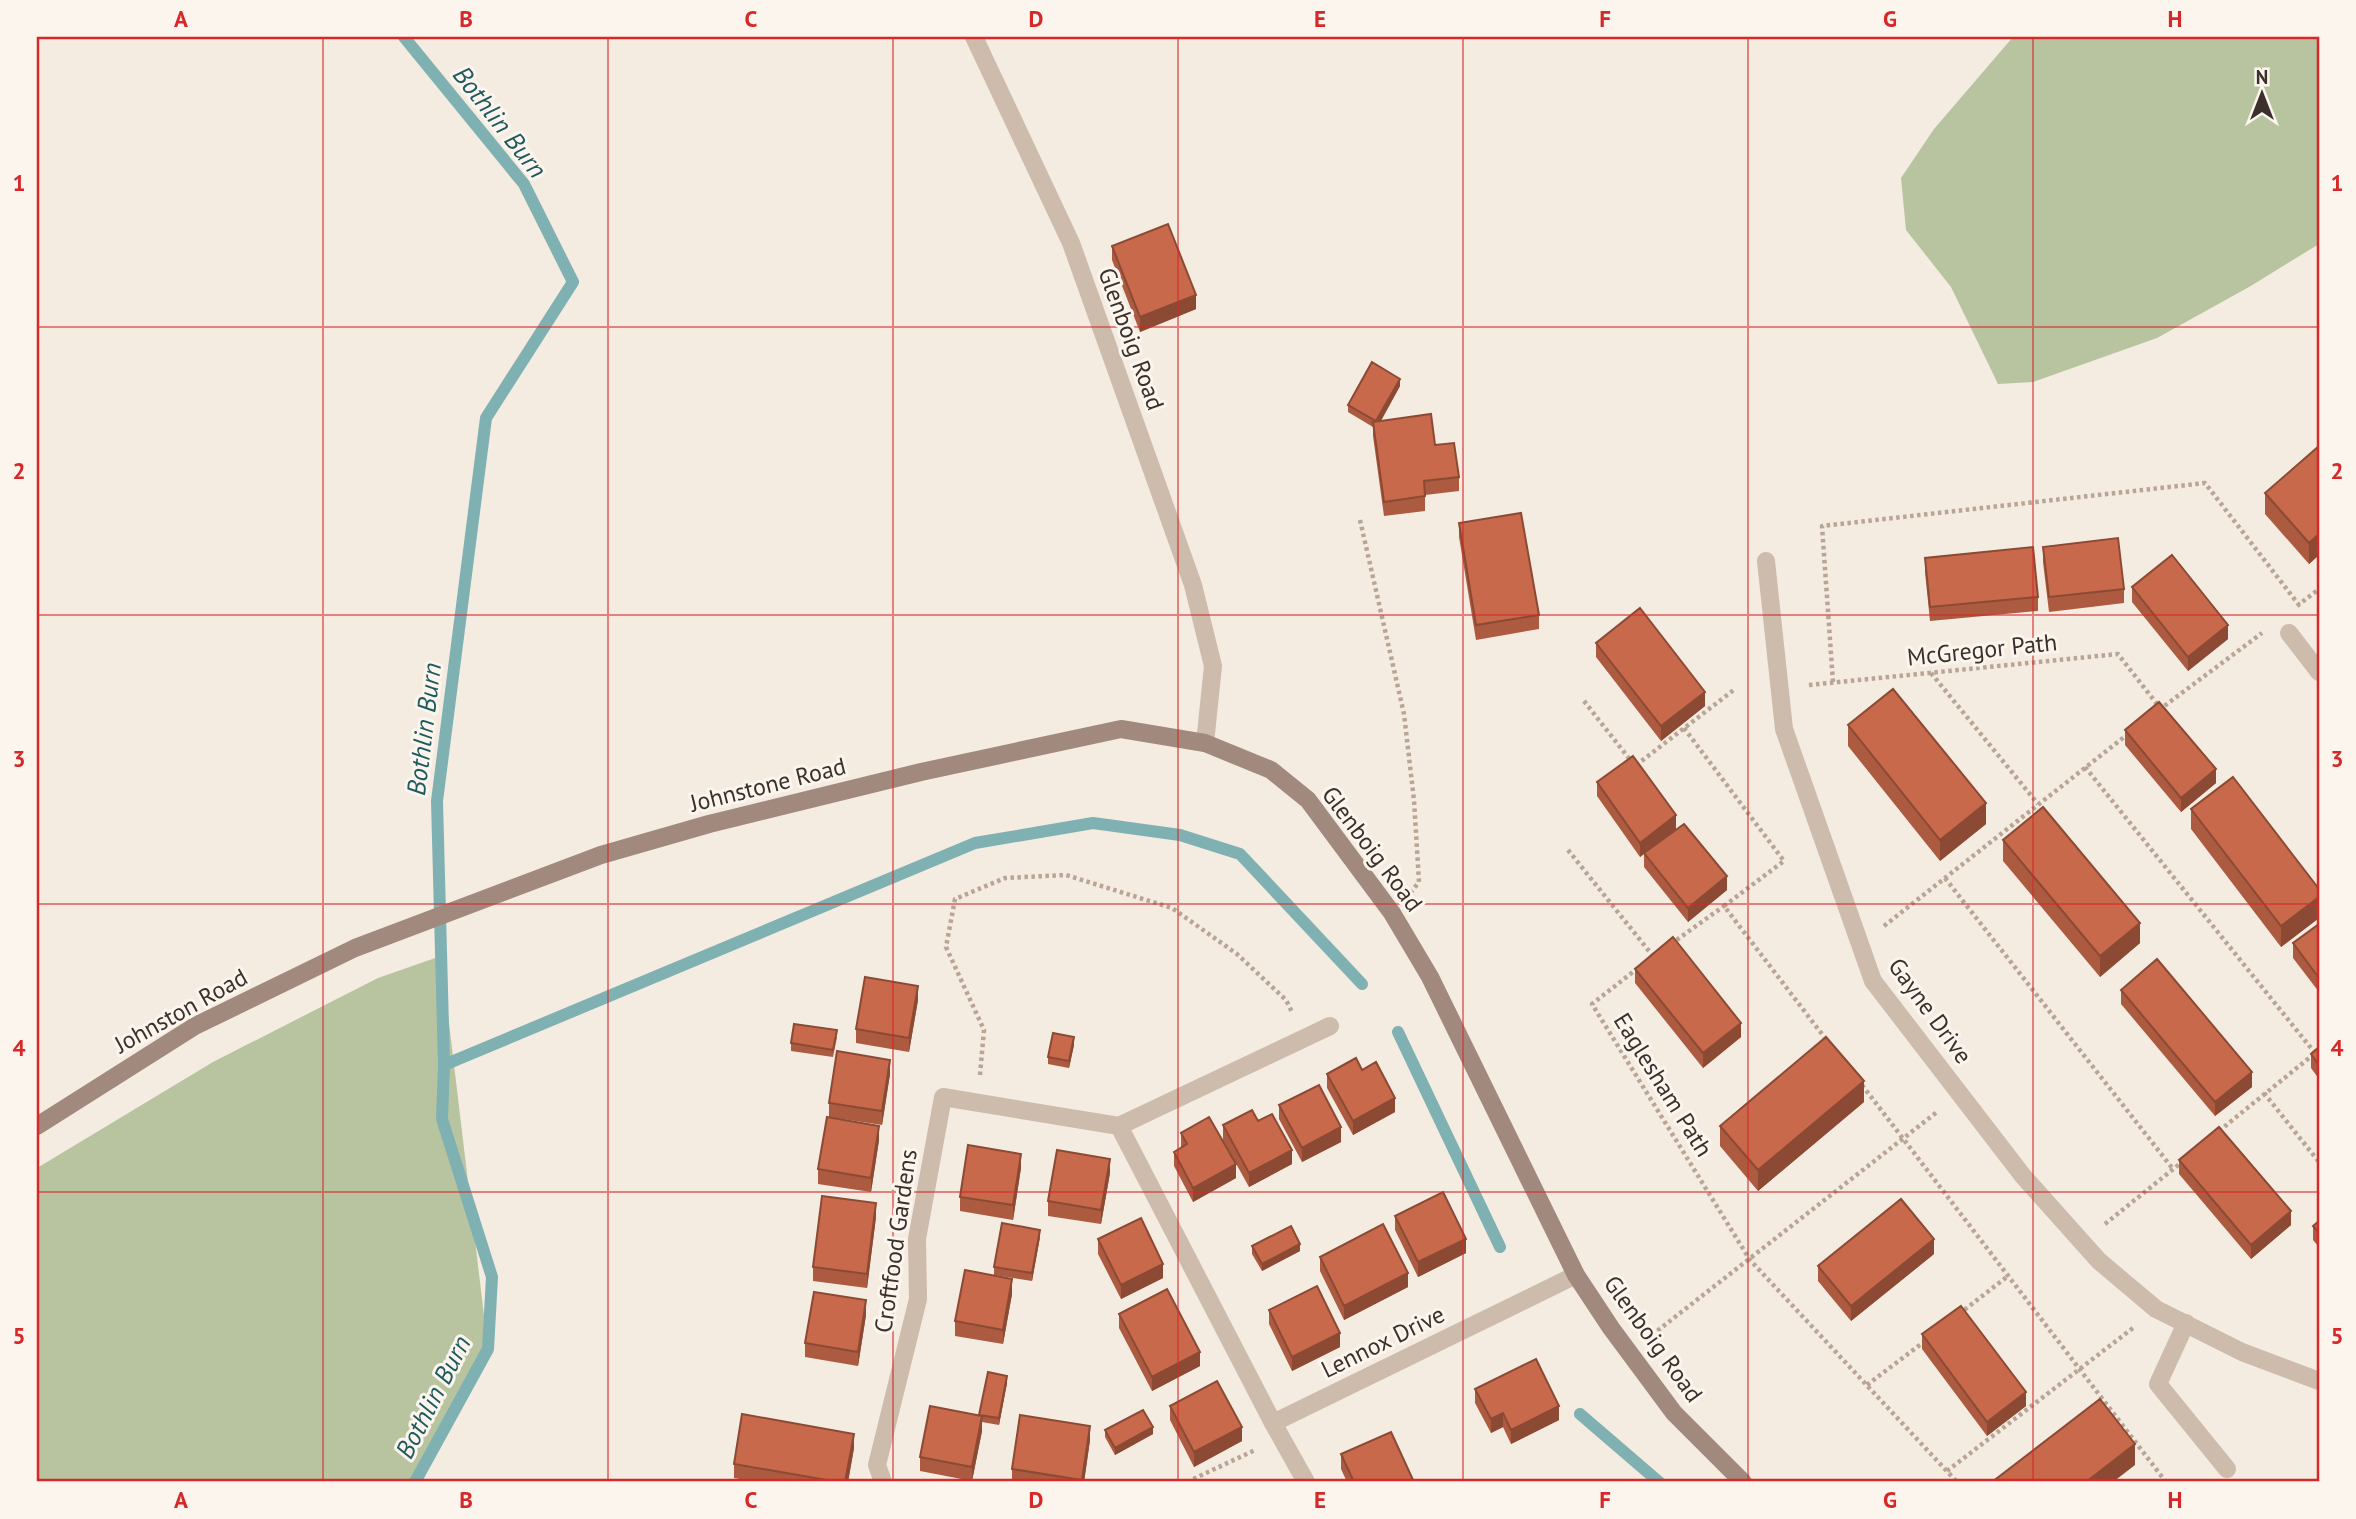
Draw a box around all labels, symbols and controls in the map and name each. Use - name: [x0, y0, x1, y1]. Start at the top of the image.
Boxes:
- text: A: [174, 4, 188, 33]
- text: B: [459, 4, 473, 33]
- text: C: [745, 4, 758, 33]
- text: D: [1029, 4, 1043, 33]
- text: E: [1314, 4, 1326, 33]
- text: F: [1599, 4, 1611, 33]
- text: G: [1883, 4, 1897, 33]
- text: H: [2168, 4, 2182, 33]
- water label: Bothlin Burn: [446, 59, 554, 184]
- north arrow: [2226, 60, 2296, 130]
- text: N: [2256, 65, 2268, 89]
- text: 1: [12, 168, 26, 197]
- text: 1: [2330, 168, 2344, 197]
- street label: Glenboig Road: [1091, 263, 1172, 414]
- text: 2: [12, 456, 26, 485]
- text: 2: [2330, 456, 2344, 485]
- street label: McGregor Path: [1905, 626, 2058, 673]
- water label: Bothlin Burn: [399, 661, 448, 797]
- text: 3: [12, 744, 26, 773]
- text: 3: [2330, 744, 2344, 773]
- street label: Johnstone Road: [686, 750, 849, 819]
- street label: Glenboig Road: [1315, 780, 1430, 918]
- street label: Gayne Drive: [1882, 952, 1979, 1070]
- street label: Johnston Road: [108, 961, 253, 1060]
- street label: Eaglesham Path: [1607, 1007, 1720, 1162]
- text: 4: [12, 1033, 26, 1062]
- text: 4: [2330, 1033, 2344, 1062]
- street label: Croftfood Gardens: [867, 1147, 924, 1335]
- street label: Glenboig Road: [1597, 1269, 1710, 1408]
- street label: Lennox Drive: [1316, 1298, 1450, 1385]
- text: 5: [12, 1321, 26, 1350]
- text: 5: [2330, 1321, 2344, 1350]
- water label: Bothlin Burn: [388, 1330, 478, 1464]
- text: A: [174, 1485, 188, 1514]
- text: B: [459, 1485, 473, 1514]
- text: C: [745, 1485, 758, 1514]
- text: D: [1029, 1485, 1043, 1514]
- text: E: [1314, 1485, 1326, 1514]
- text: F: [1599, 1485, 1611, 1514]
- text: G: [1883, 1485, 1897, 1514]
- text: H: [2168, 1485, 2182, 1514]

